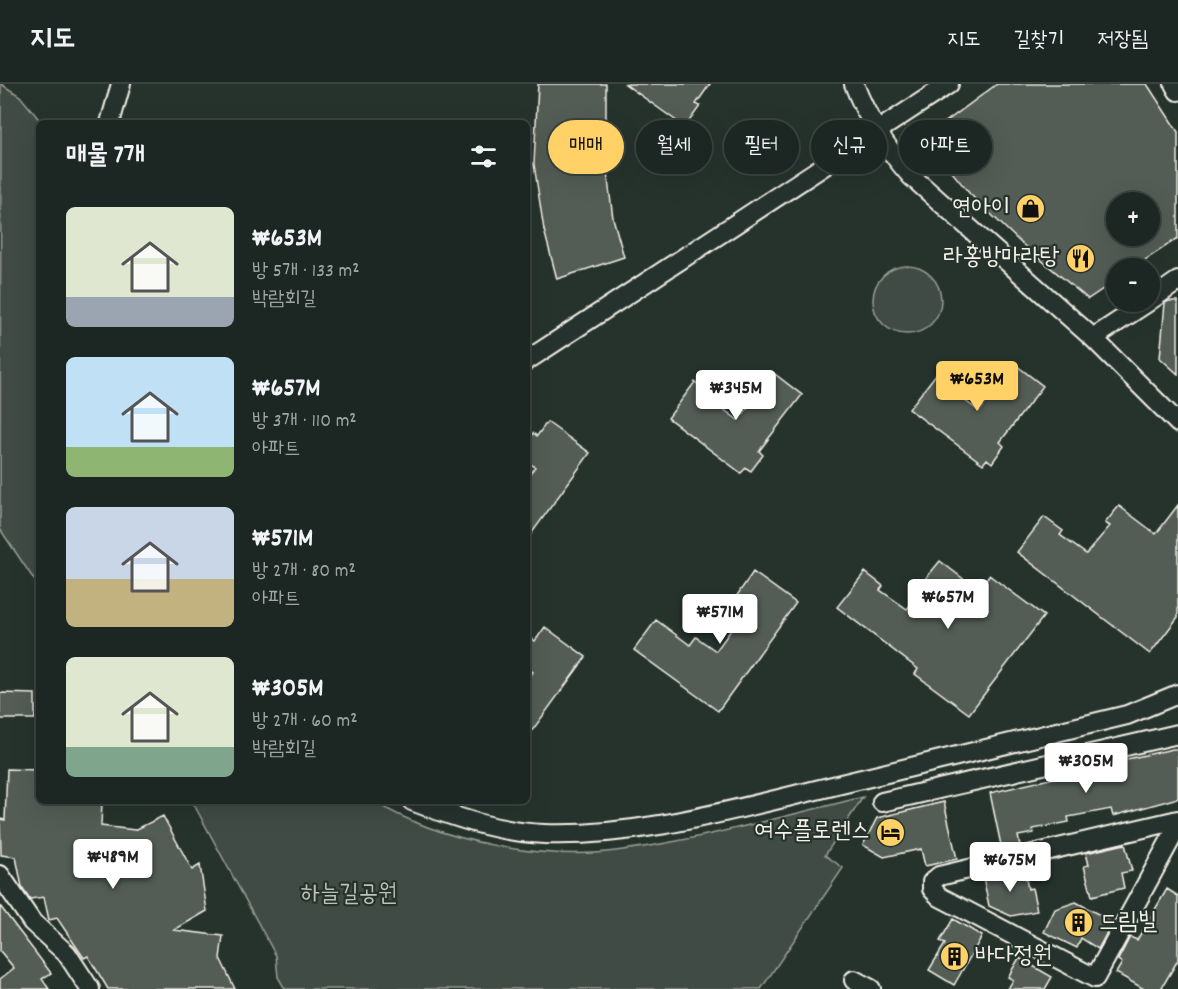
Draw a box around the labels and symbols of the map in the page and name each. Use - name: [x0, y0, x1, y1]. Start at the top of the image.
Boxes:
- place label: 연아이: [952, 192, 1010, 226]
- shop icon: 연아이: [1015, 193, 1047, 225]
- place label: 라홍방마라탕: [943, 241, 1060, 275]
- restaurant icon: 라홍방마라탕: [1064, 242, 1096, 274]
- pin: ₩653M: [935, 361, 1019, 412]
- pin: ₩345M: [694, 370, 778, 421]
- pin: ₩657M: [906, 579, 990, 630]
- pin: ₩571M: [678, 594, 762, 645]
- pin: ₩305M: [1044, 743, 1128, 794]
- place label: 여수플로렌스: [754, 815, 870, 849]
- hotel icon: 여수플로렌스: [875, 816, 907, 848]
- pin: ₩489M: [71, 839, 155, 890]
- pin: ₩675M: [968, 842, 1052, 893]
- park label: 하늘길공원: [301, 878, 397, 912]
- place label: 드림빌: [1099, 906, 1158, 940]
- building icon: 드림빌: [1062, 907, 1094, 939]
- place label: 바다정원: [975, 940, 1052, 974]
- building icon: 바다정원: [938, 941, 970, 973]

